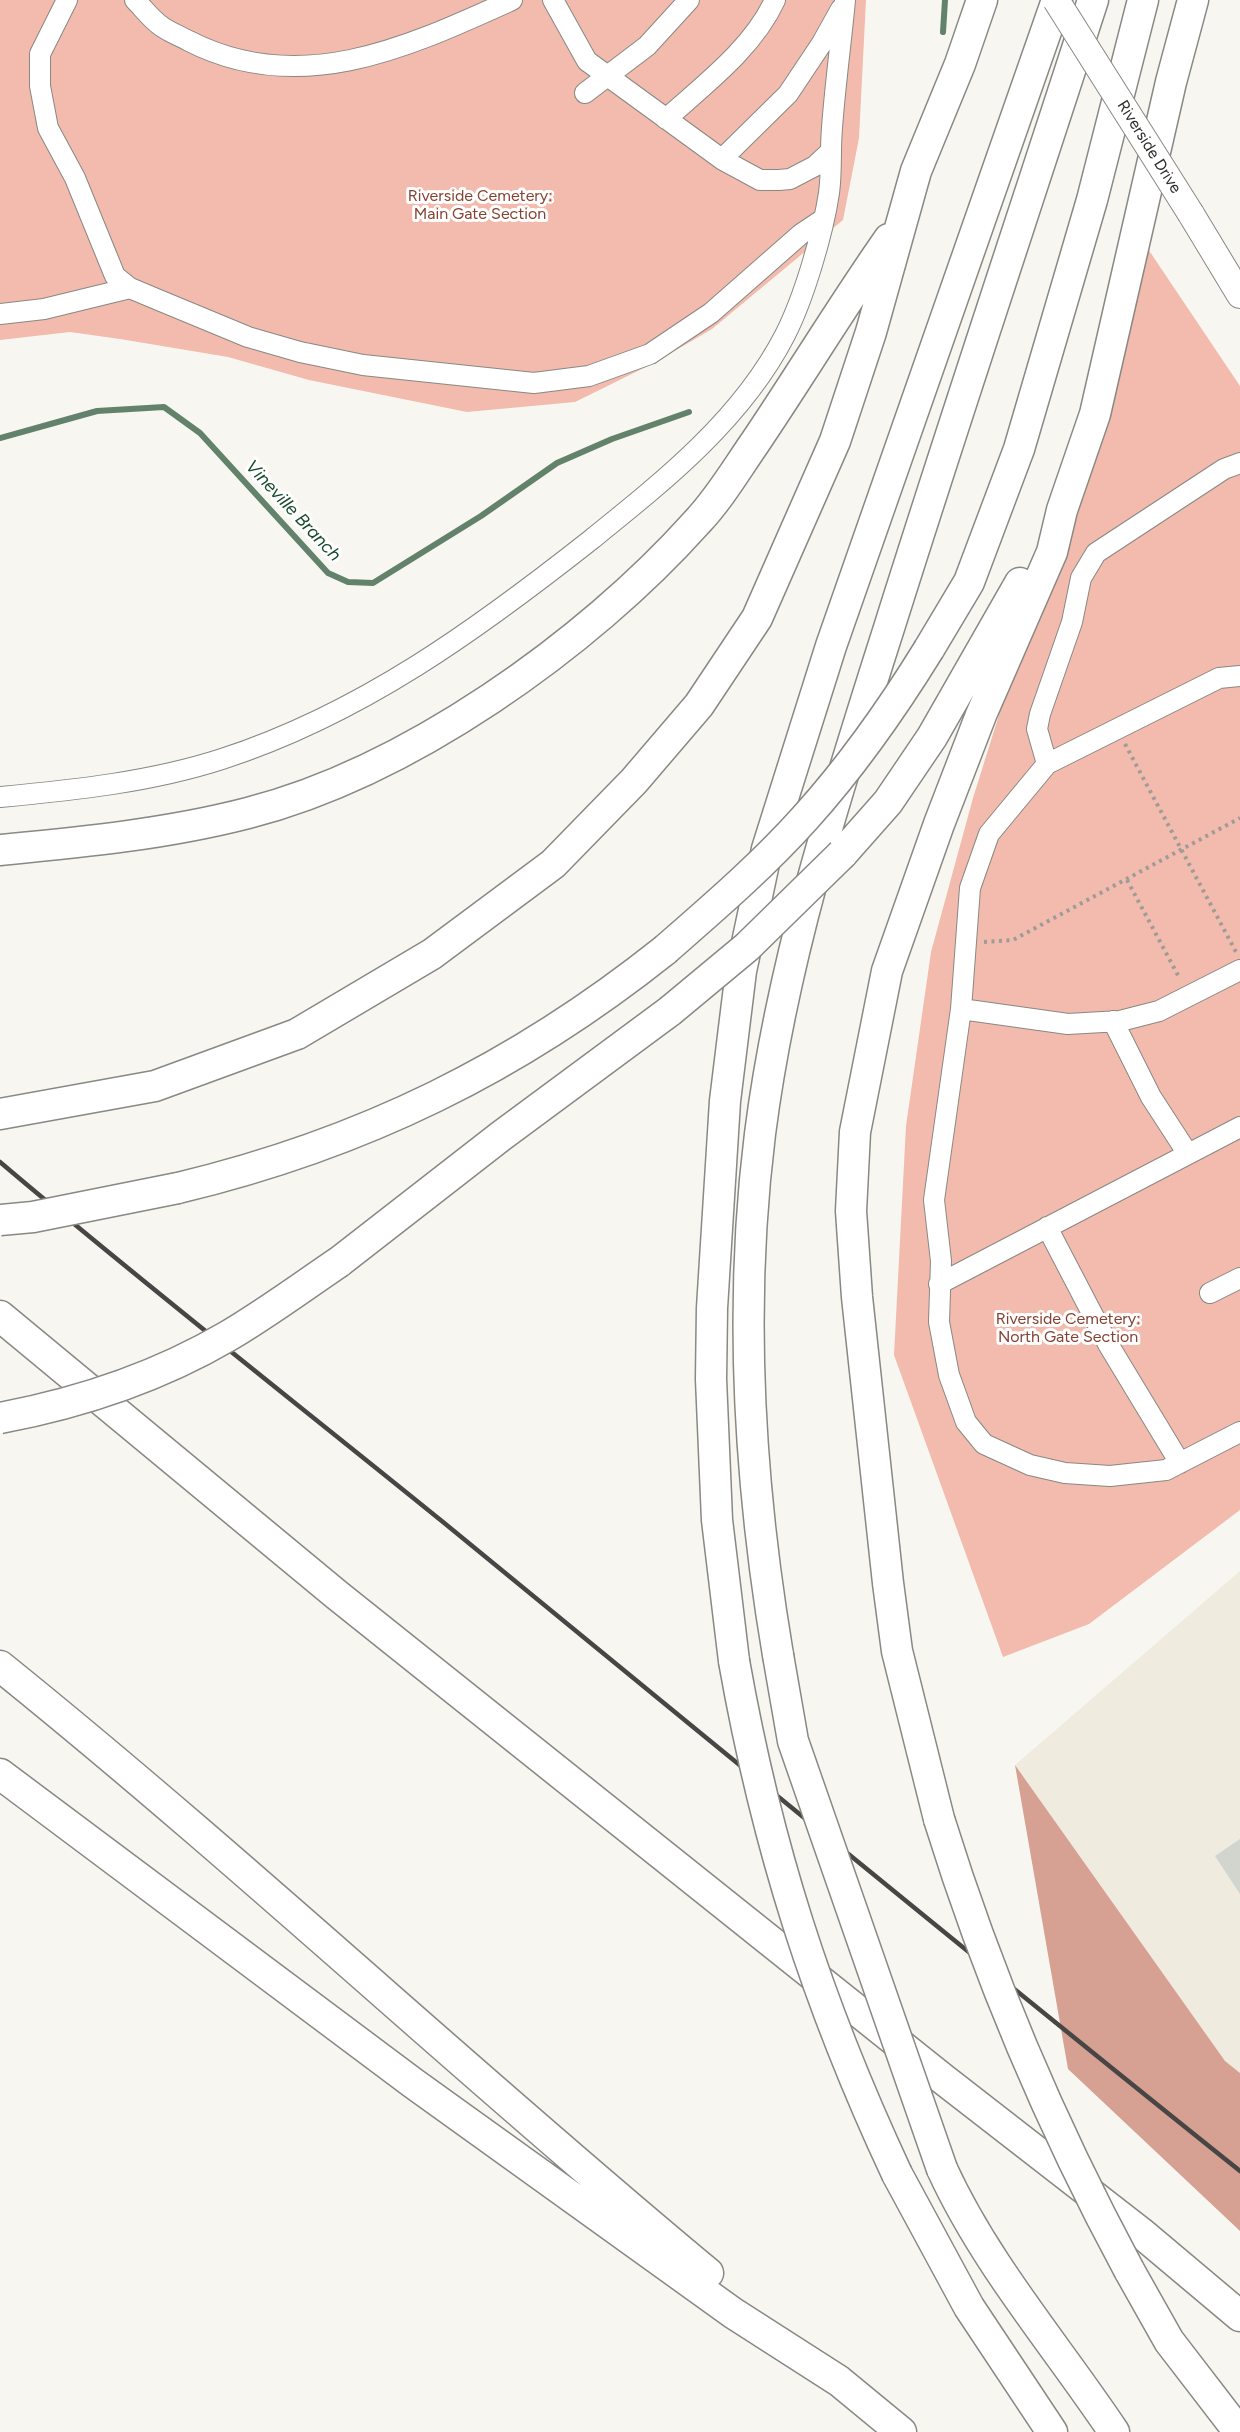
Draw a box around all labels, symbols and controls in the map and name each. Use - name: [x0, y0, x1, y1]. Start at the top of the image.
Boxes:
- street label: Riverside Drive: [1113, 97, 1185, 197]
- park label: Riverside Cemetery: Main Gate Section: [408, 186, 552, 224]
- water label: Vineville Branch: [241, 456, 345, 566]
- park label: Riverside Cemetery: North Gate Section: [996, 1309, 1140, 1347]

